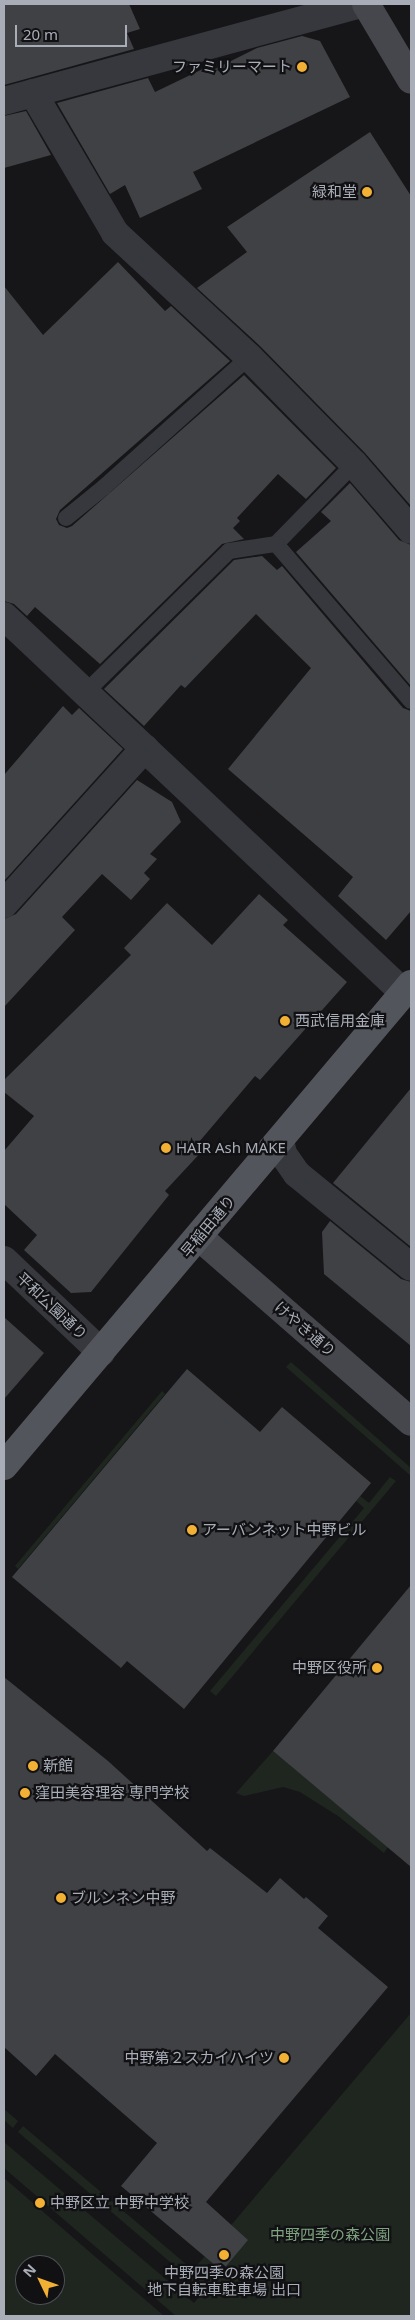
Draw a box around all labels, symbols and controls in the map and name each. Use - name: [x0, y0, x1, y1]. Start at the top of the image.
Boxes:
- scale bar: [18, 15, 130, 47]
- text: 20 m: [23, 24, 58, 44]
- place label: ファミリーマート: [172, 58, 292, 76]
- marker: ファミリーマート: [296, 61, 308, 73]
- place label: 緑和堂: [312, 183, 357, 201]
- marker: 緑和堂: [361, 186, 373, 198]
- place label: 西武信用金庫: [295, 1012, 385, 1030]
- marker: 西武信用金庫: [279, 1015, 291, 1027]
- place label: HAIR Ash MAKE: [176, 1139, 286, 1157]
- marker: HAIR Ash MAKE: [160, 1142, 172, 1154]
- street label: 早稲田通り: [177, 1191, 239, 1261]
- street label: 平和公園通り: [13, 1269, 91, 1343]
- street label: けやき通り: [271, 1298, 339, 1360]
- place label: アーバンネット中野ビル: [202, 1521, 366, 1539]
- marker: アーバンネット中野ビル: [186, 1524, 198, 1536]
- place label: 中野区役所: [292, 1659, 367, 1677]
- marker: 中野区役所: [371, 1662, 383, 1674]
- place label: 新館: [43, 1757, 73, 1775]
- marker: 新館: [27, 1760, 39, 1772]
- place label: 窪田美容理容 専門学校: [35, 1784, 189, 1802]
- marker: 窪田美容理容 専門学校: [19, 1787, 31, 1799]
- place label: ブルンネン中野: [71, 1889, 176, 1907]
- marker: ブルンネン中野: [55, 1892, 67, 1904]
- place label: 中野第２スカイハイツ: [124, 2049, 274, 2067]
- marker: 中野第２スカイハイツ: [278, 2052, 290, 2064]
- place label: 中野区立 中野中学校: [50, 2194, 189, 2212]
- marker: 中野区立 中野中学校: [34, 2197, 46, 2209]
- park label: 中野四季の森公園: [270, 2226, 390, 2244]
- marker: 中野四季の森公園 地下自転車駐車場 出口: [218, 2249, 230, 2261]
- north arrow: [15, 2255, 65, 2305]
- text: N: [18, 2260, 40, 2281]
- place label: 中野四季の森公園 地下自転車駐車場 出口: [147, 2263, 301, 2298]

